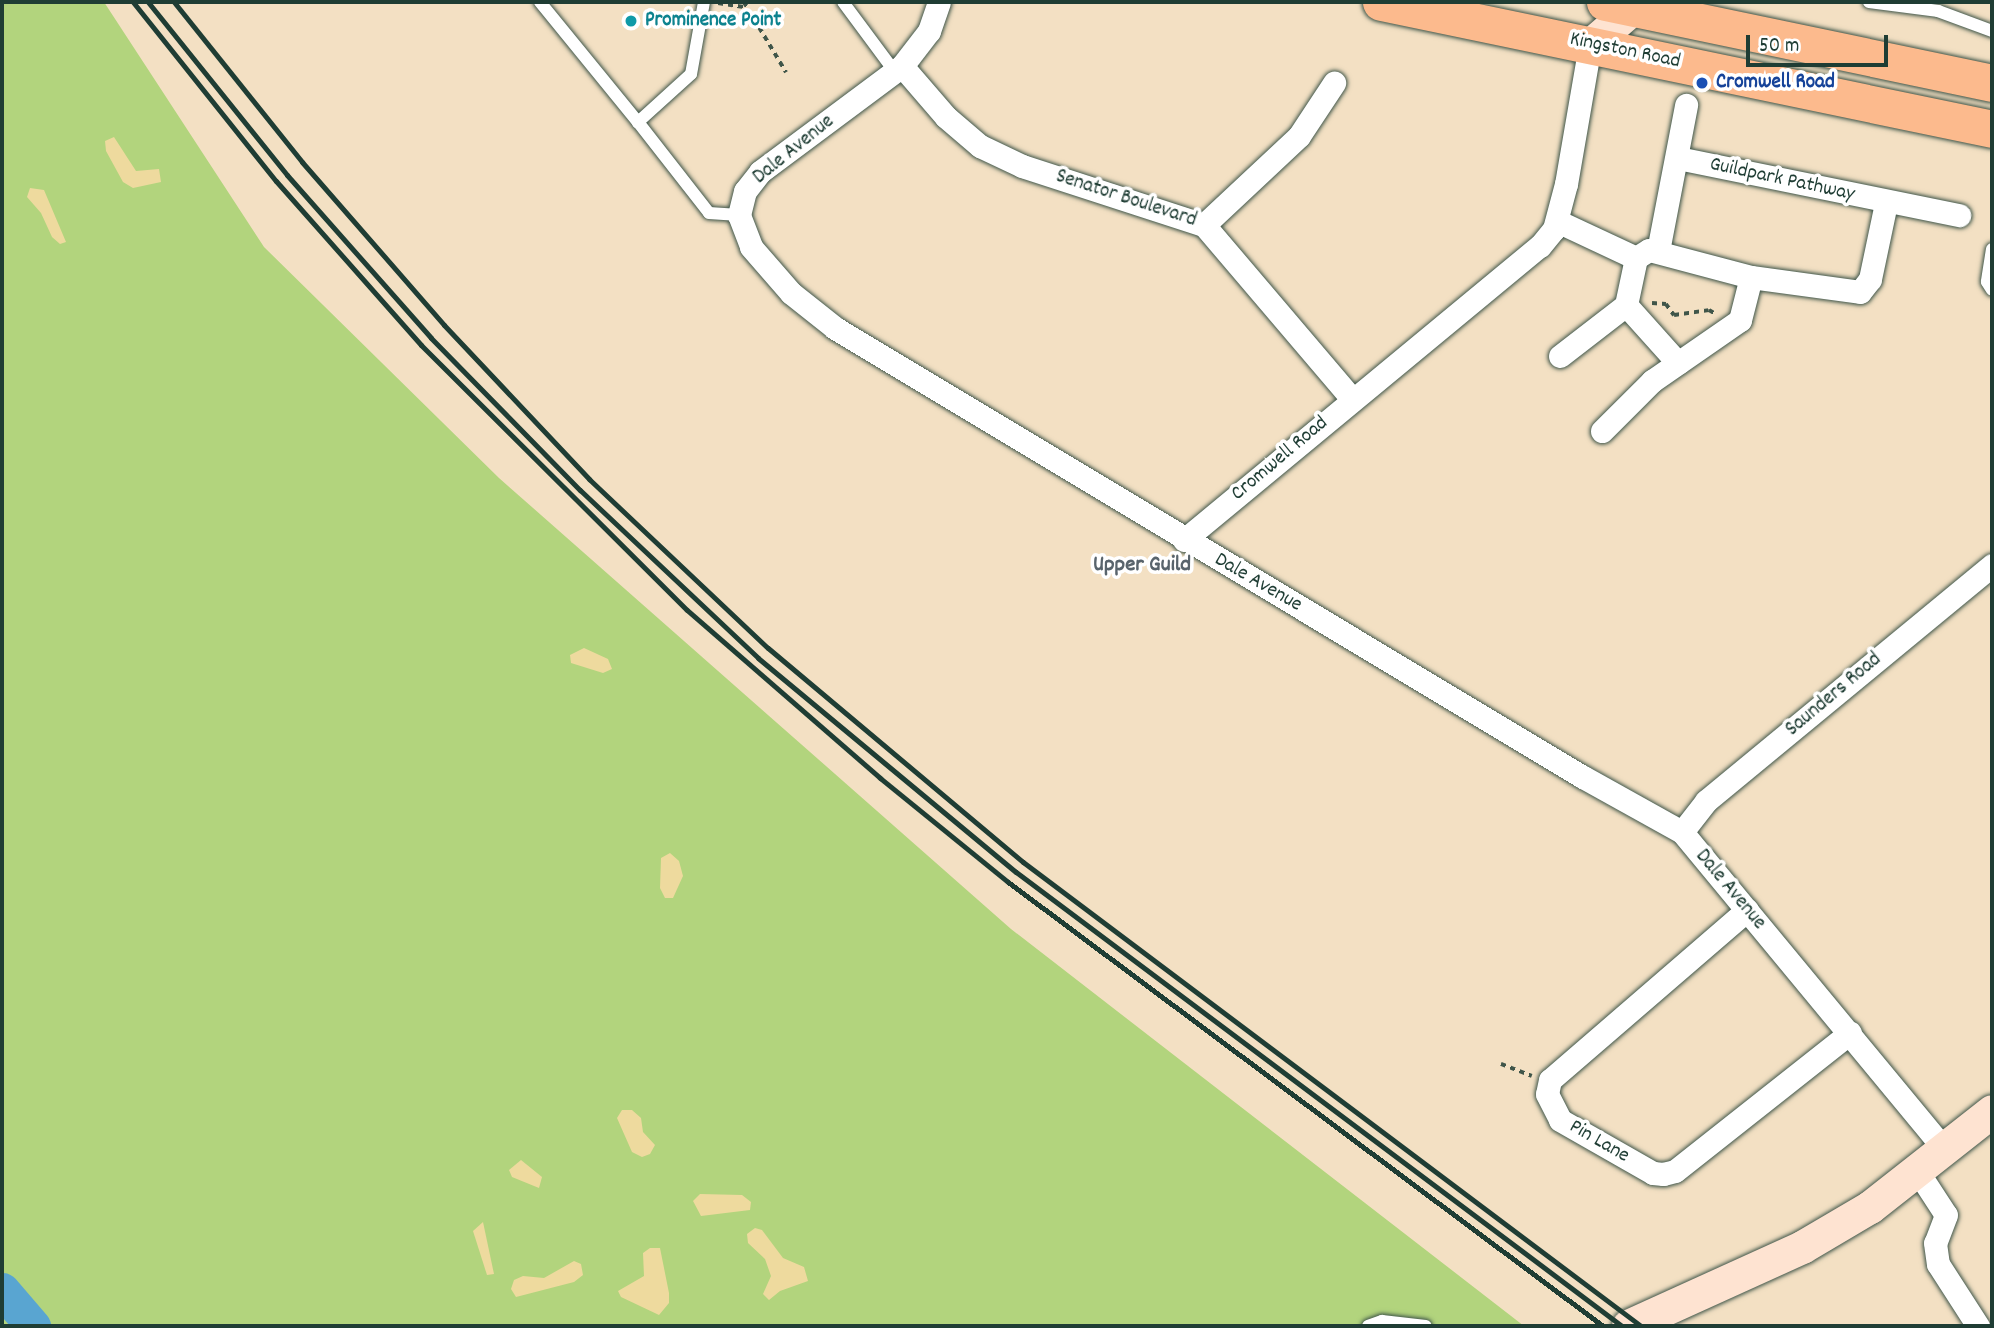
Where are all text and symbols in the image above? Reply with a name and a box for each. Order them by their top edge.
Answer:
place label: Prominence Point [645,8,781,34]
marker: Prominence Point [623,13,639,29]
scale bar [1749,21,1891,65]
street label: Kingston Road [1568,27,1682,75]
text: 50 m [1759,32,1799,62]
place label: Cromwell Road [1716,70,1835,96]
marker: Cromwell Road [1694,75,1710,91]
street label: Dale Avenue [748,110,840,190]
street label: Guildpark Pathway [1707,152,1857,208]
street label: Senator Boulevard [1052,164,1200,234]
street label: Cromwell Road [1226,411,1334,507]
street label: Dale Avenue [1210,548,1306,618]
district label: Upper Guild [1093,552,1191,580]
street label: Saunders Road [1781,648,1887,742]
street label: Dale Avenue [1689,845,1771,935]
street label: Pin Lane [1564,1115,1634,1169]

